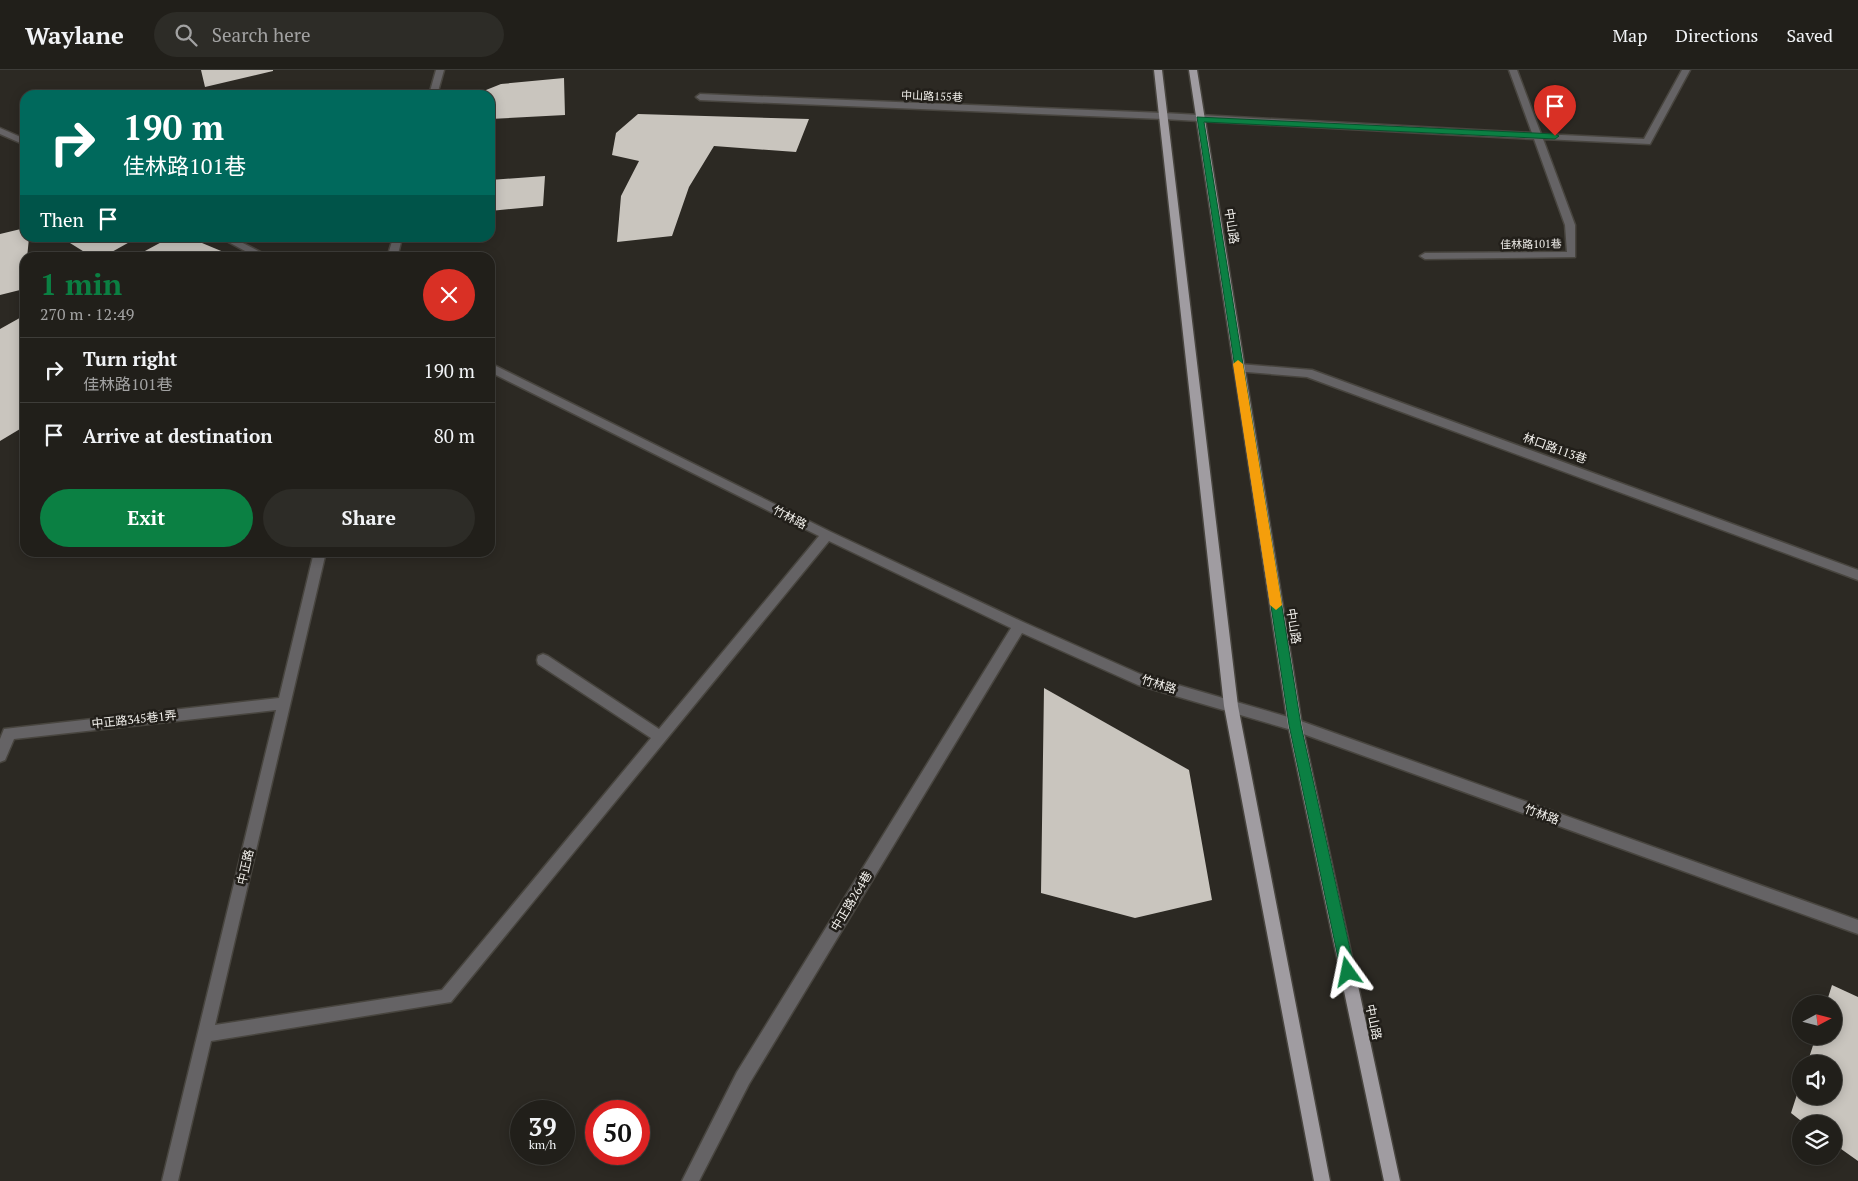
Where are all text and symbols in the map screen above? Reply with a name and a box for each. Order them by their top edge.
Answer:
search box [154,12,504,57]
text: Waylane [25,19,124,51]
icon: search [172,21,200,49]
text: Search here [212,22,311,47]
text: Map [1612,23,1647,47]
text: Directions [1675,23,1758,47]
text: Saved [1786,23,1833,47]
pin [1534,85,1576,136]
street label: 中山路155巷 [901,88,963,104]
icon: arrive [1541,92,1569,120]
text: 190 m [123,104,224,150]
icon: right [40,110,105,175]
text: 佳林路101巷 [123,151,246,180]
icon: arrive [94,205,122,233]
text: Then [40,207,84,232]
street label: 中山路 [1222,207,1242,245]
street label: 佳林路101巷 [1500,236,1562,252]
text: 1 min [40,264,122,304]
button: close [423,269,475,321]
text: 270 m · 12:49 [40,303,134,325]
text: Turn right [83,346,177,371]
icon: right [40,356,68,384]
text: 190 m [424,358,475,383]
text: 佳林路101巷 [83,373,173,395]
icon: arrive [40,421,68,449]
text: Arrive at destination [83,423,272,448]
text: 80 m [434,423,475,448]
street label: 林口路113巷 [1521,429,1589,467]
button: Exit [40,489,253,547]
button: Share [263,489,475,547]
street label: 竹林路 [771,502,809,532]
street label: 中山路 [1284,607,1304,645]
street label: 竹林路 [1140,672,1178,696]
street label: 中正路345巷1弄 [91,707,177,731]
street label: 竹林路 [1523,801,1561,827]
street label: 中正路 [234,848,256,886]
street label: 中正路264巷 [827,868,875,934]
position arrow [1321,945,1373,997]
north arrow [1792,995,1842,1045]
map controls [1792,995,1842,1165]
street label: 中山路 [1363,1003,1385,1041]
button: sound [1792,1055,1842,1105]
speed limit sign: 50 [585,1100,650,1165]
text: 39 [528,1110,557,1143]
button: layers [1792,1115,1842,1165]
text: km/h [529,1137,556,1152]

